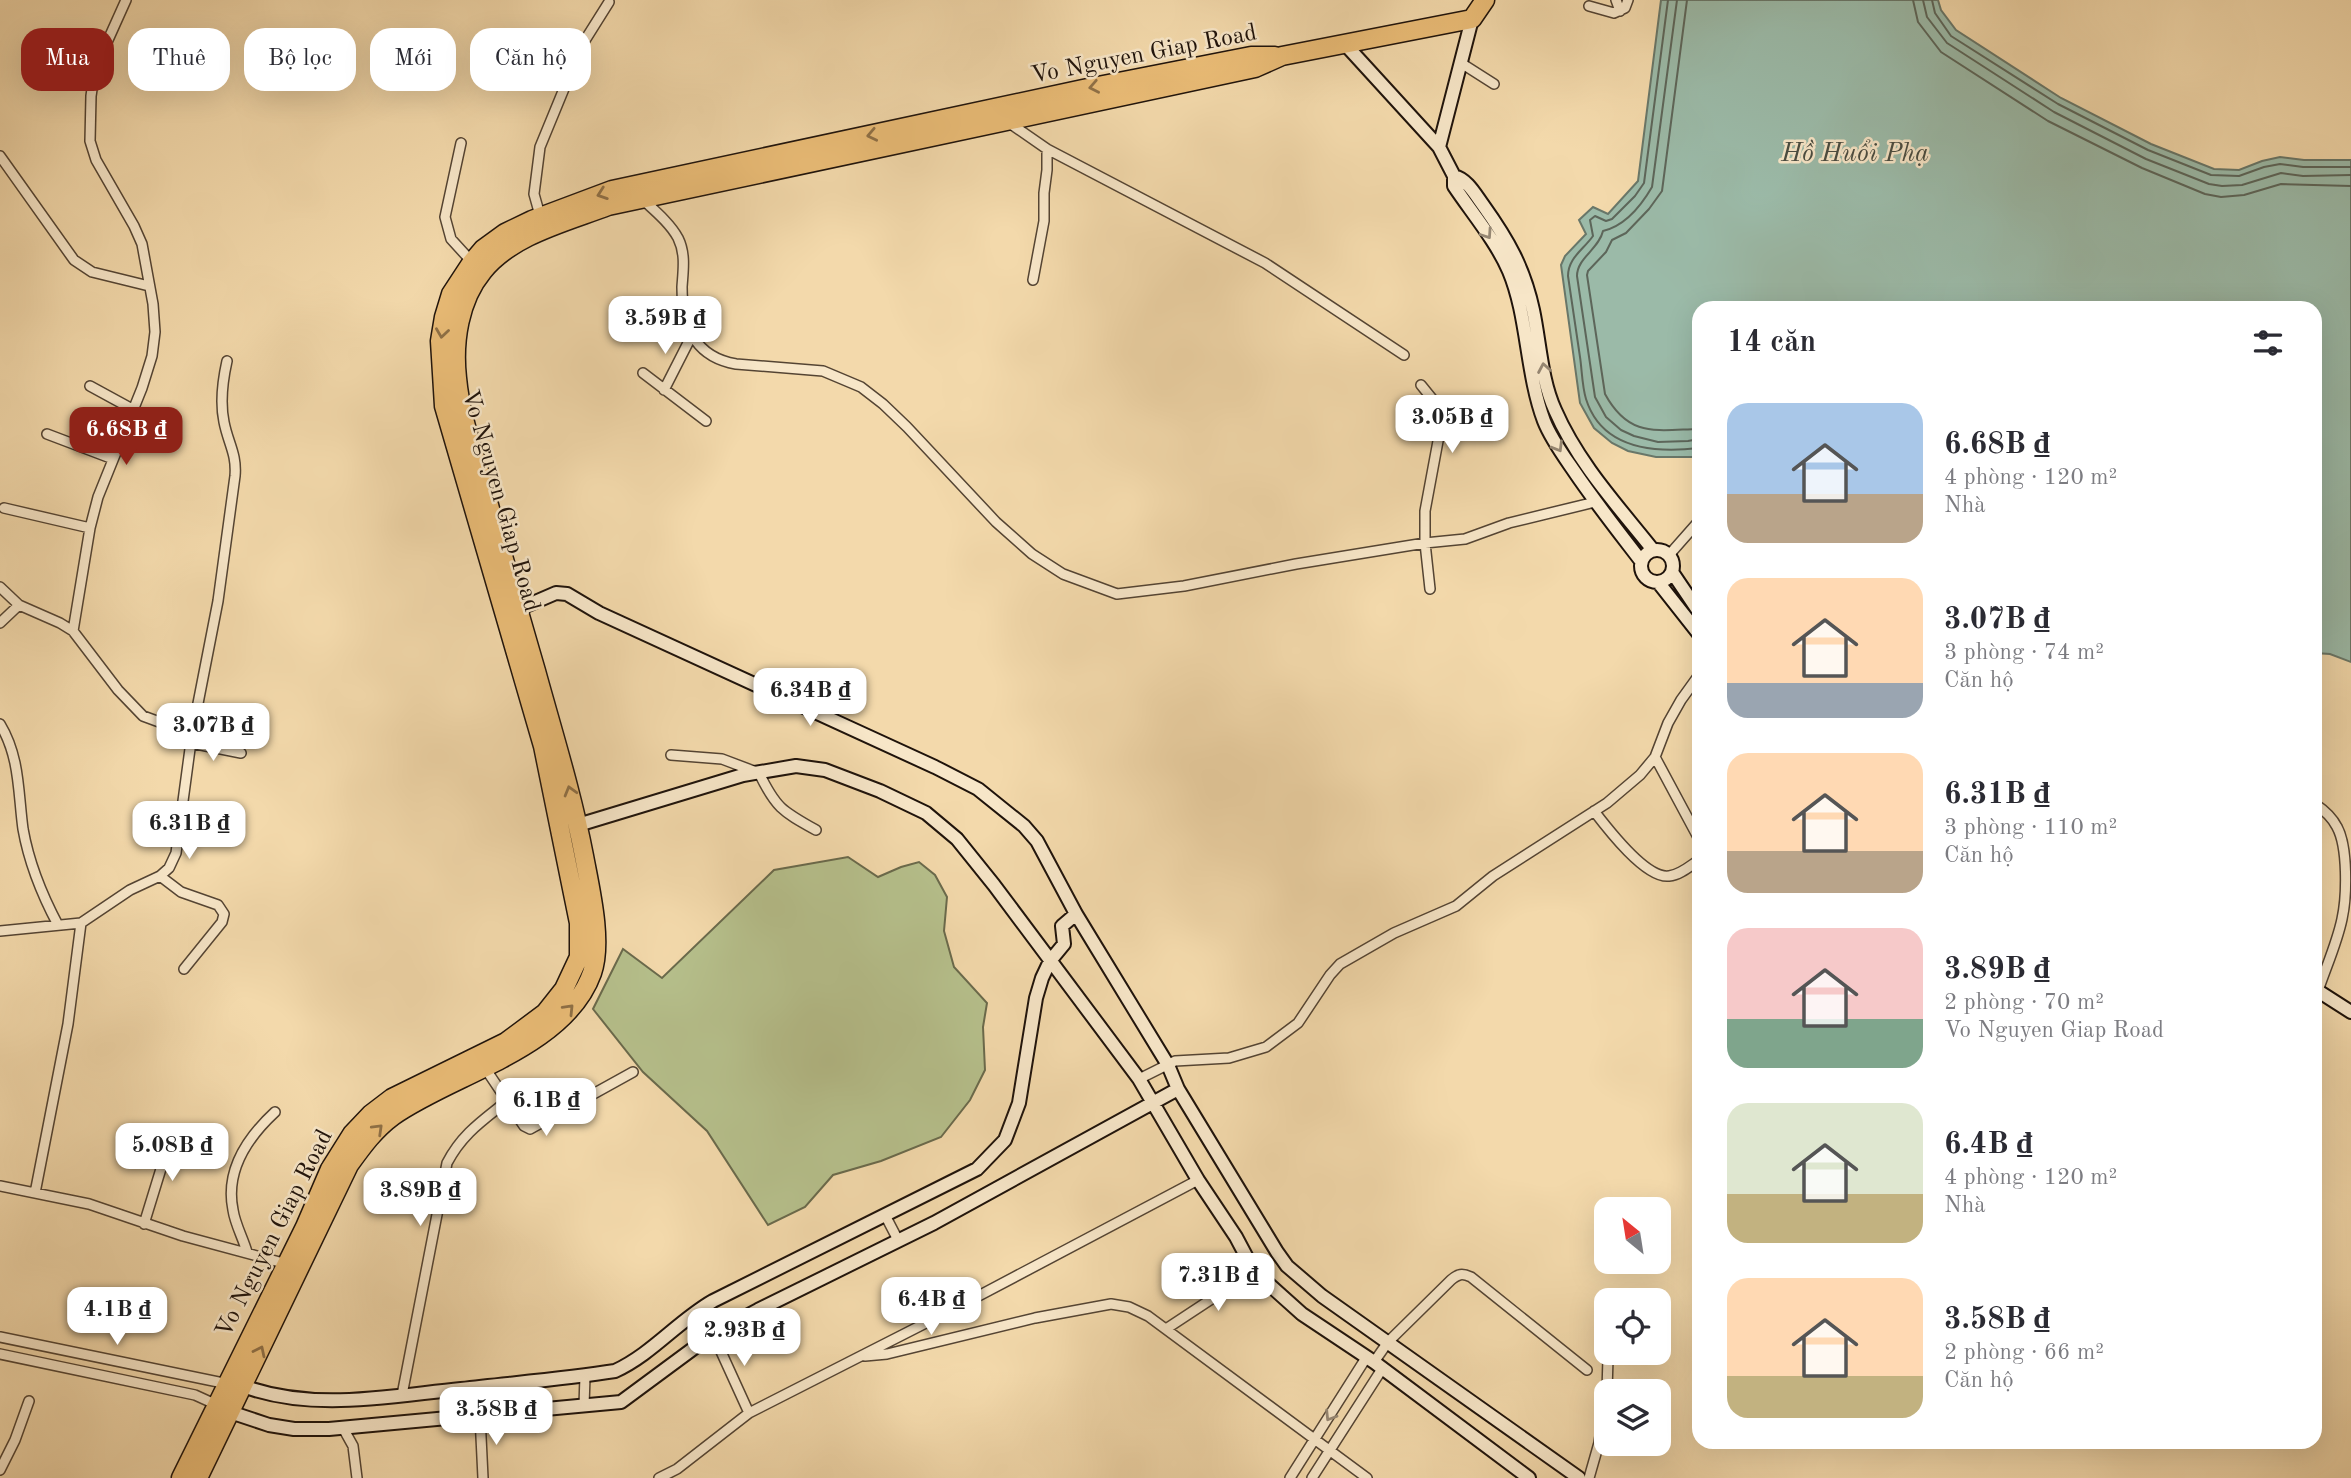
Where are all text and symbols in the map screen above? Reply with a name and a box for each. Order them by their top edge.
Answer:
street label: Vo Nguyen Giap Road [1029,21,1259,89]
chip: Mua [21,28,114,91]
chip: Thuê [128,28,230,91]
chip: Bộ lọc [244,28,356,91]
chip: Mới [370,28,456,91]
chip: Căn hộ [470,28,591,91]
one-way arrow [1088,78,1100,93]
one-way arrow [866,126,878,141]
water label: Hồ Huổi Phạ [1780,139,1929,167]
one-way arrow [596,186,609,200]
one-way arrow [1479,226,1491,239]
pin: 3.59B ₫ [600,296,730,356]
text: 3.59B ₫ [624,307,706,330]
icon: filters [2249,324,2287,362]
one-way arrow [434,327,449,339]
text: 14 căn [1727,328,1816,358]
one-way arrow [1537,362,1552,374]
street label: Vo Nguyen Giap Road [457,387,543,615]
pin: 3.05B ₫ [1387,396,1517,455]
text: 3.05B ₫ [1411,406,1493,429]
pin: 6.68B ₫ [61,407,191,467]
text: 6.68B ₫ [85,418,167,441]
text: 6.68B ₫ [1944,430,2050,460]
icon: home [1783,431,1867,515]
one-way arrow [1550,440,1563,453]
text: 4 phòng · 120 m² [1944,466,2117,489]
text: Nhà [1944,494,1986,517]
text: 3.07B ₫ [1944,605,2050,635]
icon: home [1783,606,1867,690]
text: 3 phòng · 74 m² [1944,641,2104,664]
pin: 6.34B ₫ [745,668,875,728]
text: Căn hộ [1944,669,2014,692]
text: 6.34B ₫ [769,679,851,702]
pin: 3.07B ₫ [148,704,278,763]
text: 3.07B ₫ [172,714,254,737]
text: 6.31B ₫ [1944,780,2050,810]
icon: home [1783,781,1867,865]
one-way arrow [564,785,579,797]
pin: 6.31B ₫ [124,802,254,861]
text: 6.31B ₫ [148,812,230,835]
text: 3 phòng · 110 m² [1944,816,2117,839]
text: Căn hộ [1944,844,2014,867]
text: 3.89B ₫ [1944,955,2050,985]
icon: home [1783,956,1867,1040]
text: 2 phòng · 70 m² [1944,991,2104,1014]
one-way arrow [560,1004,573,1017]
text: Vo Nguyen Giap Road [1944,1019,2164,1042]
pin: 6.1B ₫ [489,1078,603,1138]
text: 6.1B ₫ [512,1089,580,1112]
pin: 5.08B ₫ [107,1124,237,1183]
one-way arrow [370,1125,383,1138]
street label: Vo Nguyen Giap Road [212,1126,338,1342]
text: 6.4B ₫ [1944,1130,2032,1160]
icon: home [1783,1131,1867,1215]
text: 5.08B ₫ [131,1134,213,1157]
text: 4 phòng · 120 m² [1944,1166,2117,1189]
pin: 3.89B ₫ [355,1168,485,1228]
text: 3.89B ₫ [379,1179,461,1202]
text: Nhà [1944,1194,1986,1217]
north arrow [1594,1197,1671,1274]
map controls [1594,1197,1671,1456]
pin: 7.31B ₫ [1153,1254,1283,1313]
text: 7.31B ₫ [1177,1264,1259,1287]
pin: 6.4B ₫ [874,1278,988,1337]
pin: 4.1B ₫ [60,1288,174,1347]
text: 6.4B ₫ [897,1288,965,1311]
button: locate [1594,1288,1671,1365]
text: 4.1B ₫ [83,1298,151,1321]
text: 3.58B ₫ [1944,1305,2050,1335]
icon: home [1783,1306,1867,1390]
pin: 2.93B ₫ [679,1308,809,1368]
text: 2.93B ₫ [703,1319,785,1342]
text: 2 phòng · 66 m² [1944,1341,2104,1364]
one-way arrow [252,1346,266,1358]
text: Căn hộ [1944,1369,2014,1392]
button: layers [1594,1379,1671,1456]
pin: 3.58B ₫ [431,1388,561,1447]
text: 3.58B ₫ [455,1398,537,1421]
one-way arrow [1326,1408,1339,1421]

